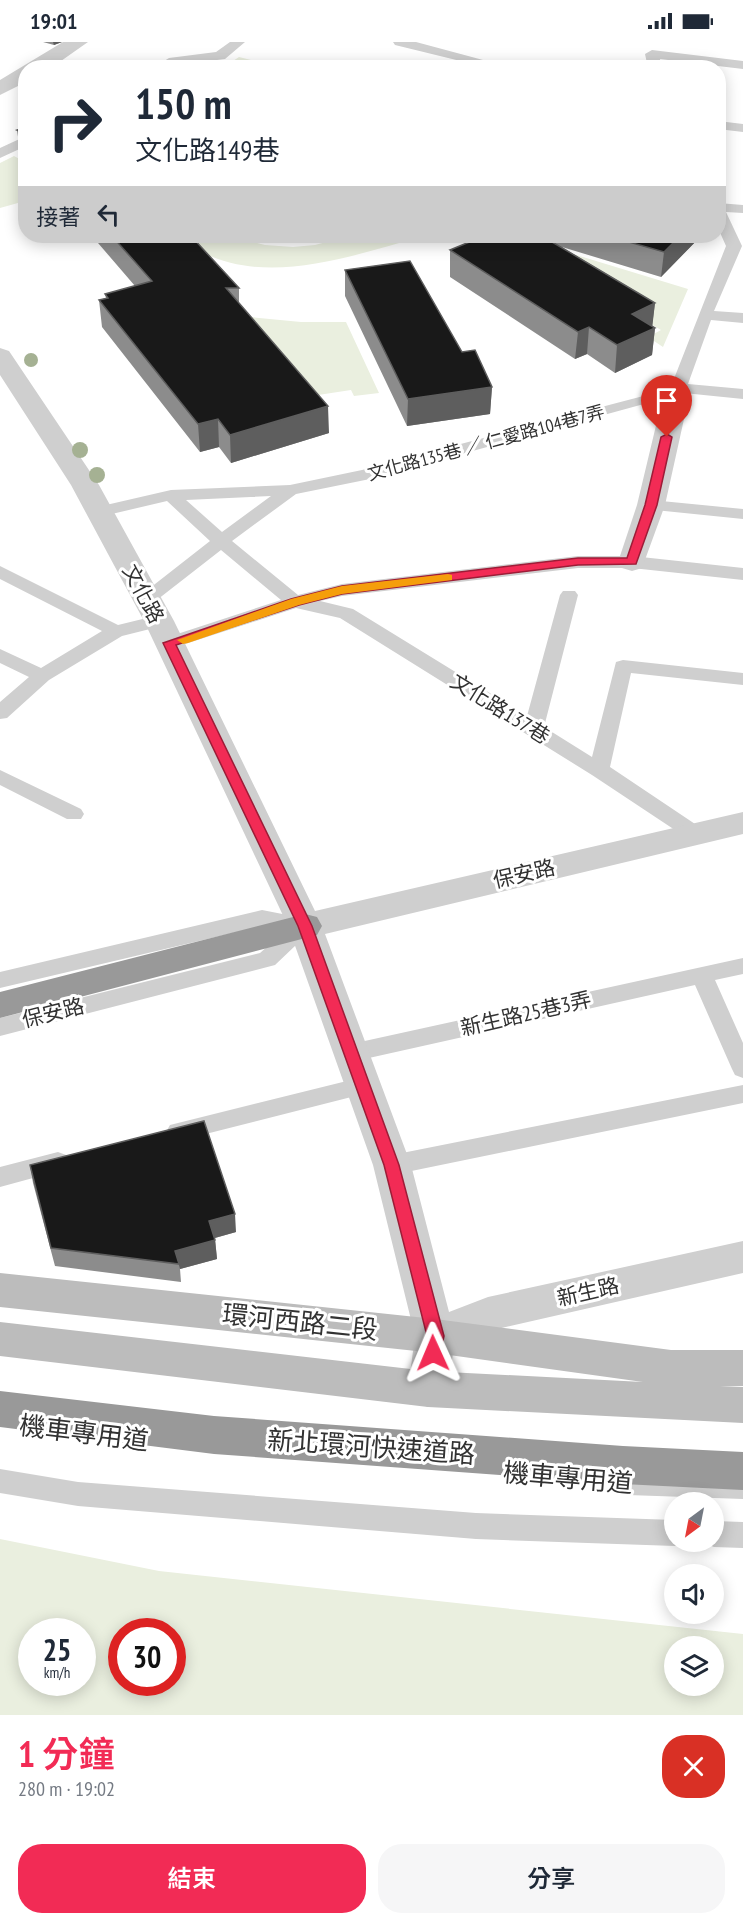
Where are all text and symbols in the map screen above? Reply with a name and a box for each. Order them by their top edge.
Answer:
text: 19:01 [30,7,78,35]
text: 150 m [135,76,232,131]
icon: right [36,84,114,162]
text: 文化路149巷 [135,133,279,167]
icon: left [92,198,125,231]
text: 接著 [36,203,80,231]
pin [641,375,692,437]
icon: arrive [650,384,683,417]
street label: 文化路135巷 ／ 仁愛路104巷7弄 [365,400,607,485]
street label: 文化路 [117,560,170,628]
street label: 文化路137巷 [445,667,555,750]
street label: 保安路 [490,853,558,894]
street label: 新生路25巷3弄 [458,985,594,1042]
street label: 保安路 [19,992,87,1033]
street label: 新生路 [554,1271,622,1312]
street label: 環河西路二段 [221,1297,379,1346]
position arrow [401,1321,465,1385]
street label: 機車專用道 [18,1408,151,1457]
street label: 新北環河快速道路 [266,1423,476,1470]
street label: 機車專用道 [502,1455,634,1500]
north arrow [664,1492,724,1552]
map controls [664,1492,724,1696]
button: sound [664,1564,724,1624]
speed limit sign: 30 [108,1618,186,1696]
text: 25 [43,1630,71,1669]
button: layers [664,1636,724,1696]
text: km/h [44,1663,70,1682]
text: 1 分鐘 [18,1730,115,1777]
button: close [662,1735,725,1798]
text: 280 m · 19:02 [18,1776,115,1802]
button: 結束 [18,1844,366,1913]
button: 分享 [378,1844,725,1913]

